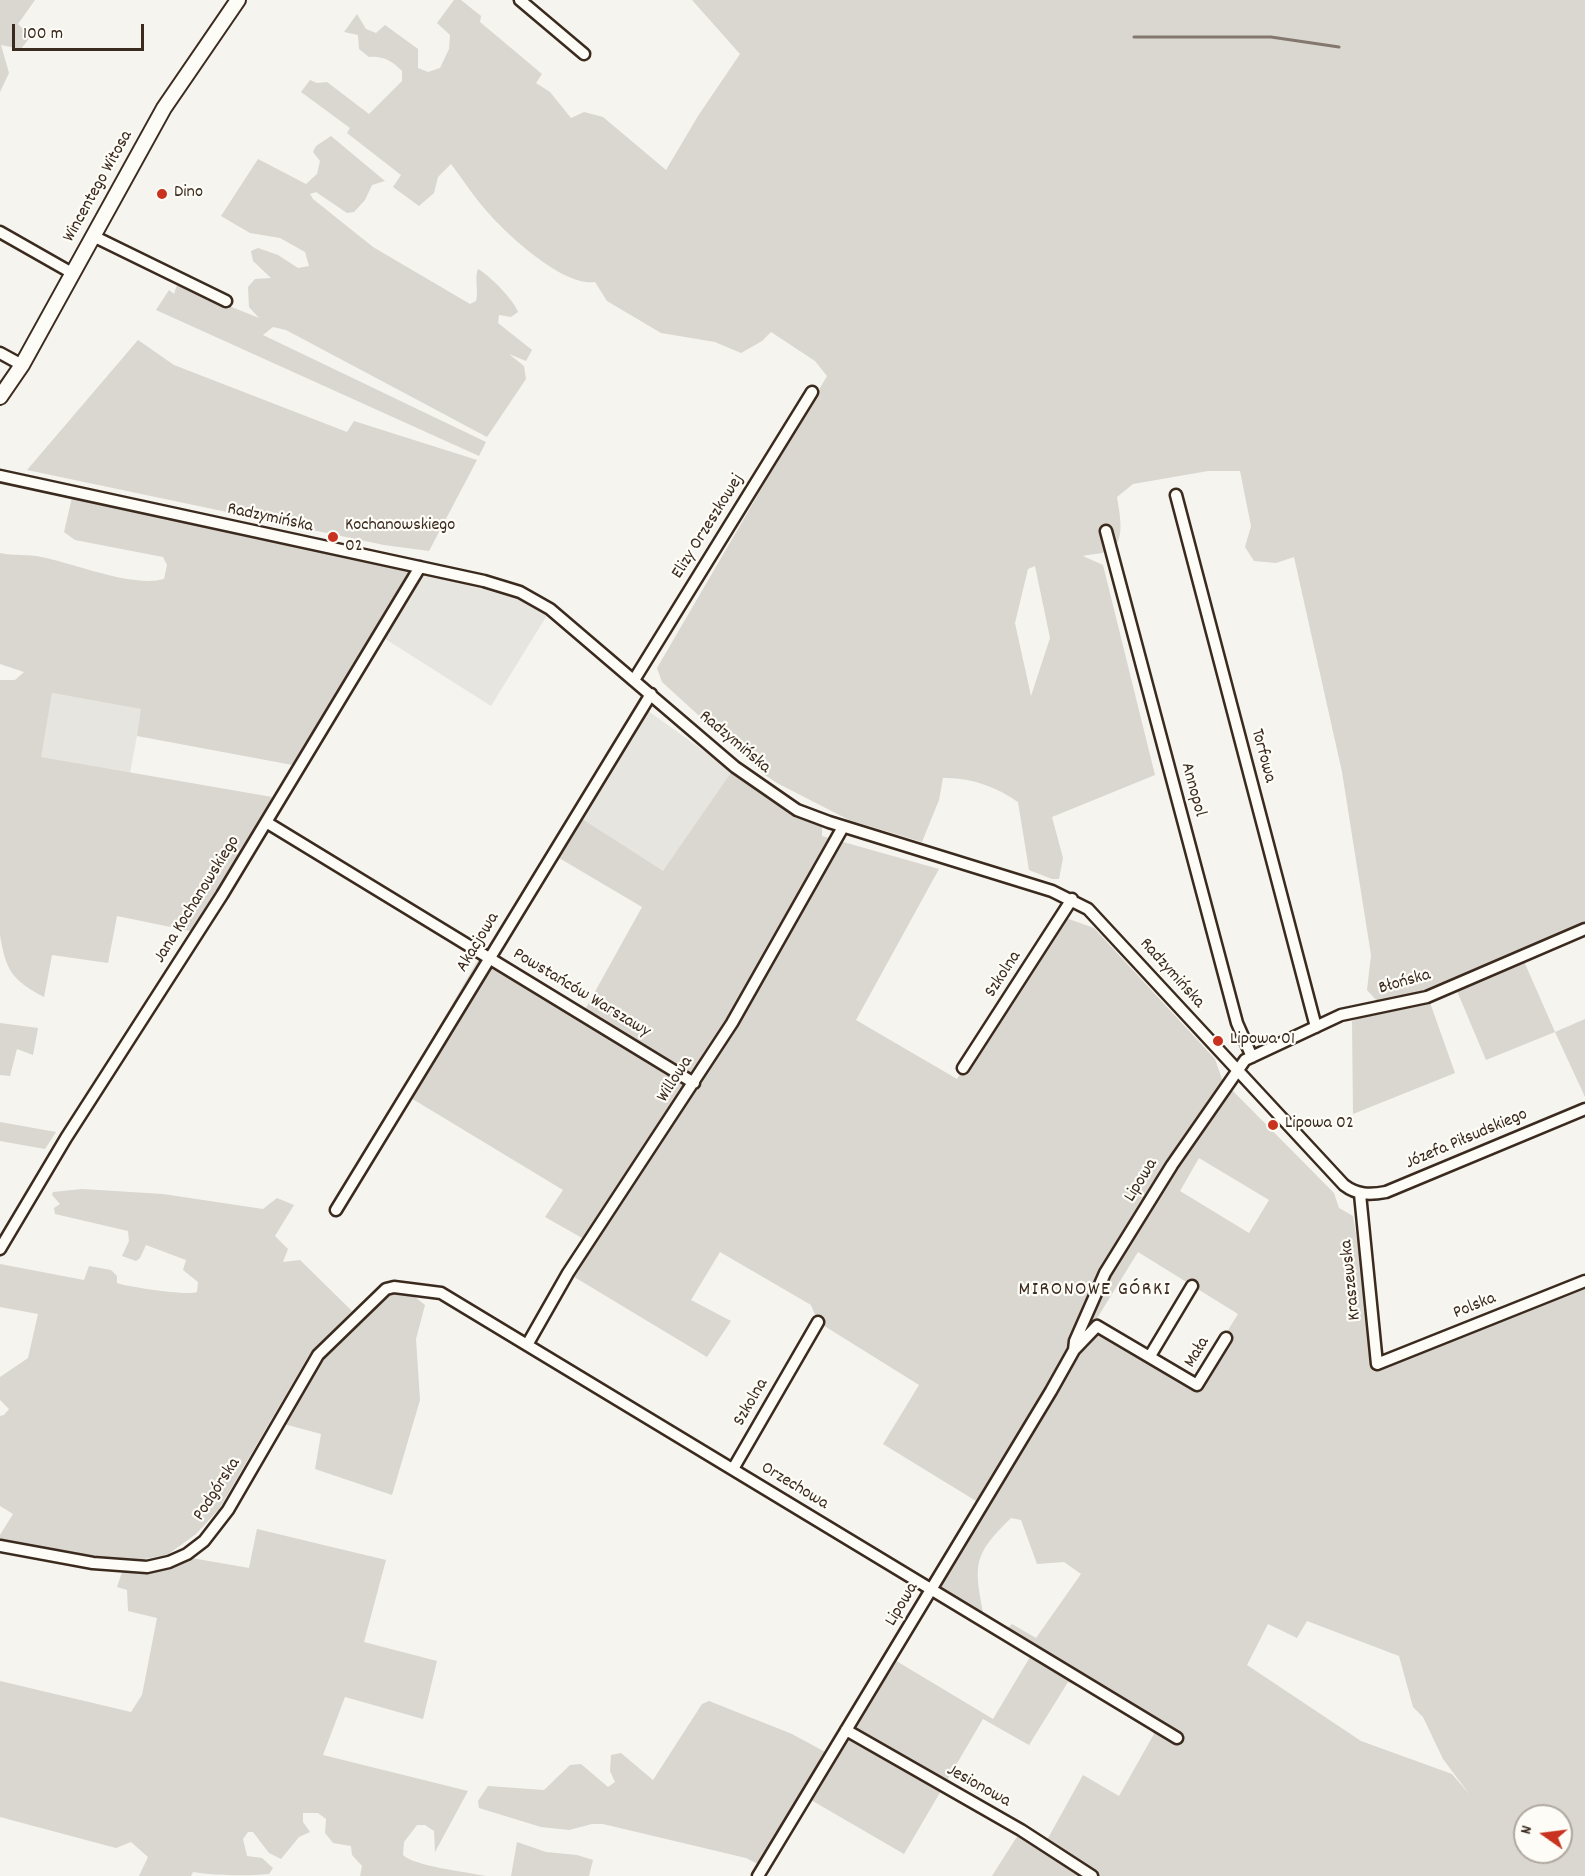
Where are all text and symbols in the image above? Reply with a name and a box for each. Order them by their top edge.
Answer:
scale bar [15,12,147,50]
text: 100 m [23,22,63,47]
street label: Wincentego Witosa [59,127,139,247]
place label: Dino [174,183,203,205]
marker: Dino [155,187,169,201]
street label: Elizy Orzeszkowej [668,470,750,584]
street label: Radzymińska [225,499,315,539]
place label: Kochanowskiego 02 [345,516,455,558]
marker: Kochanowskiego 02 [326,530,340,544]
street label: Radzymińska [694,707,774,779]
street label: Torfowa [1244,727,1280,785]
street label: Annopol [1174,761,1210,819]
street label: Jana Kochanowskiego [150,832,246,968]
street label: Akacjowa [453,909,505,977]
street label: Radzymińska [1134,934,1208,1014]
street label: Powstańców Warszawy [508,944,654,1044]
street label: Szkolna [981,948,1027,1002]
street label: Błońska [1377,965,1433,1001]
place label: Lipowa 01 [1230,1030,1295,1052]
marker: Lipowa 01 [1211,1034,1225,1048]
street label: Willowa [653,1053,699,1107]
street label: Józefa Piłsudskiego [1403,1105,1531,1175]
place label: Lipowa 02 [1285,1114,1354,1136]
marker: Lipowa 02 [1266,1118,1280,1132]
street label: Lipowa [1120,1155,1164,1207]
street label: Kraszewska [1337,1239,1367,1321]
district label: MIRONOWE GÓRKI [1019,1279,1171,1303]
street label: Polska [1451,1289,1499,1325]
street label: Mała [1181,1334,1215,1372]
street label: Szkolna [730,1375,774,1431]
street label: Podgórska [190,1455,246,1525]
street label: Orzechowa [756,1458,832,1516]
street label: Lipowa [882,1579,924,1631]
street label: Jesionowa [942,1761,1014,1813]
north arrow [1513,1804,1573,1864]
text: N [1515,1823,1539,1837]

